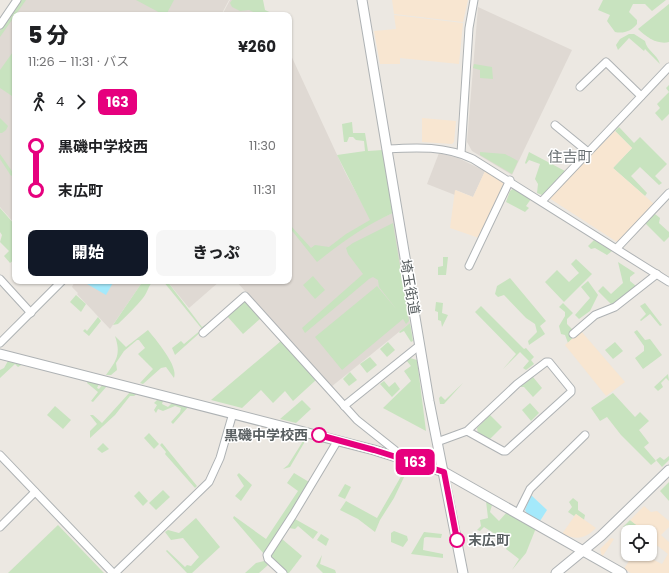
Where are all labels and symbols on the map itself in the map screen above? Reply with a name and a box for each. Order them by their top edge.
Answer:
district label: 住吉町 [547,146,593,167]
street label: 埼玉街道 [395,258,425,316]
place label: 黒磯中学校西 [224,425,308,445]
marker: 黒磯中学校西 [311,427,327,443]
line badge: 163 [392,449,438,475]
place label: 末広町 [468,530,510,550]
marker: 末広町 [449,532,465,548]

